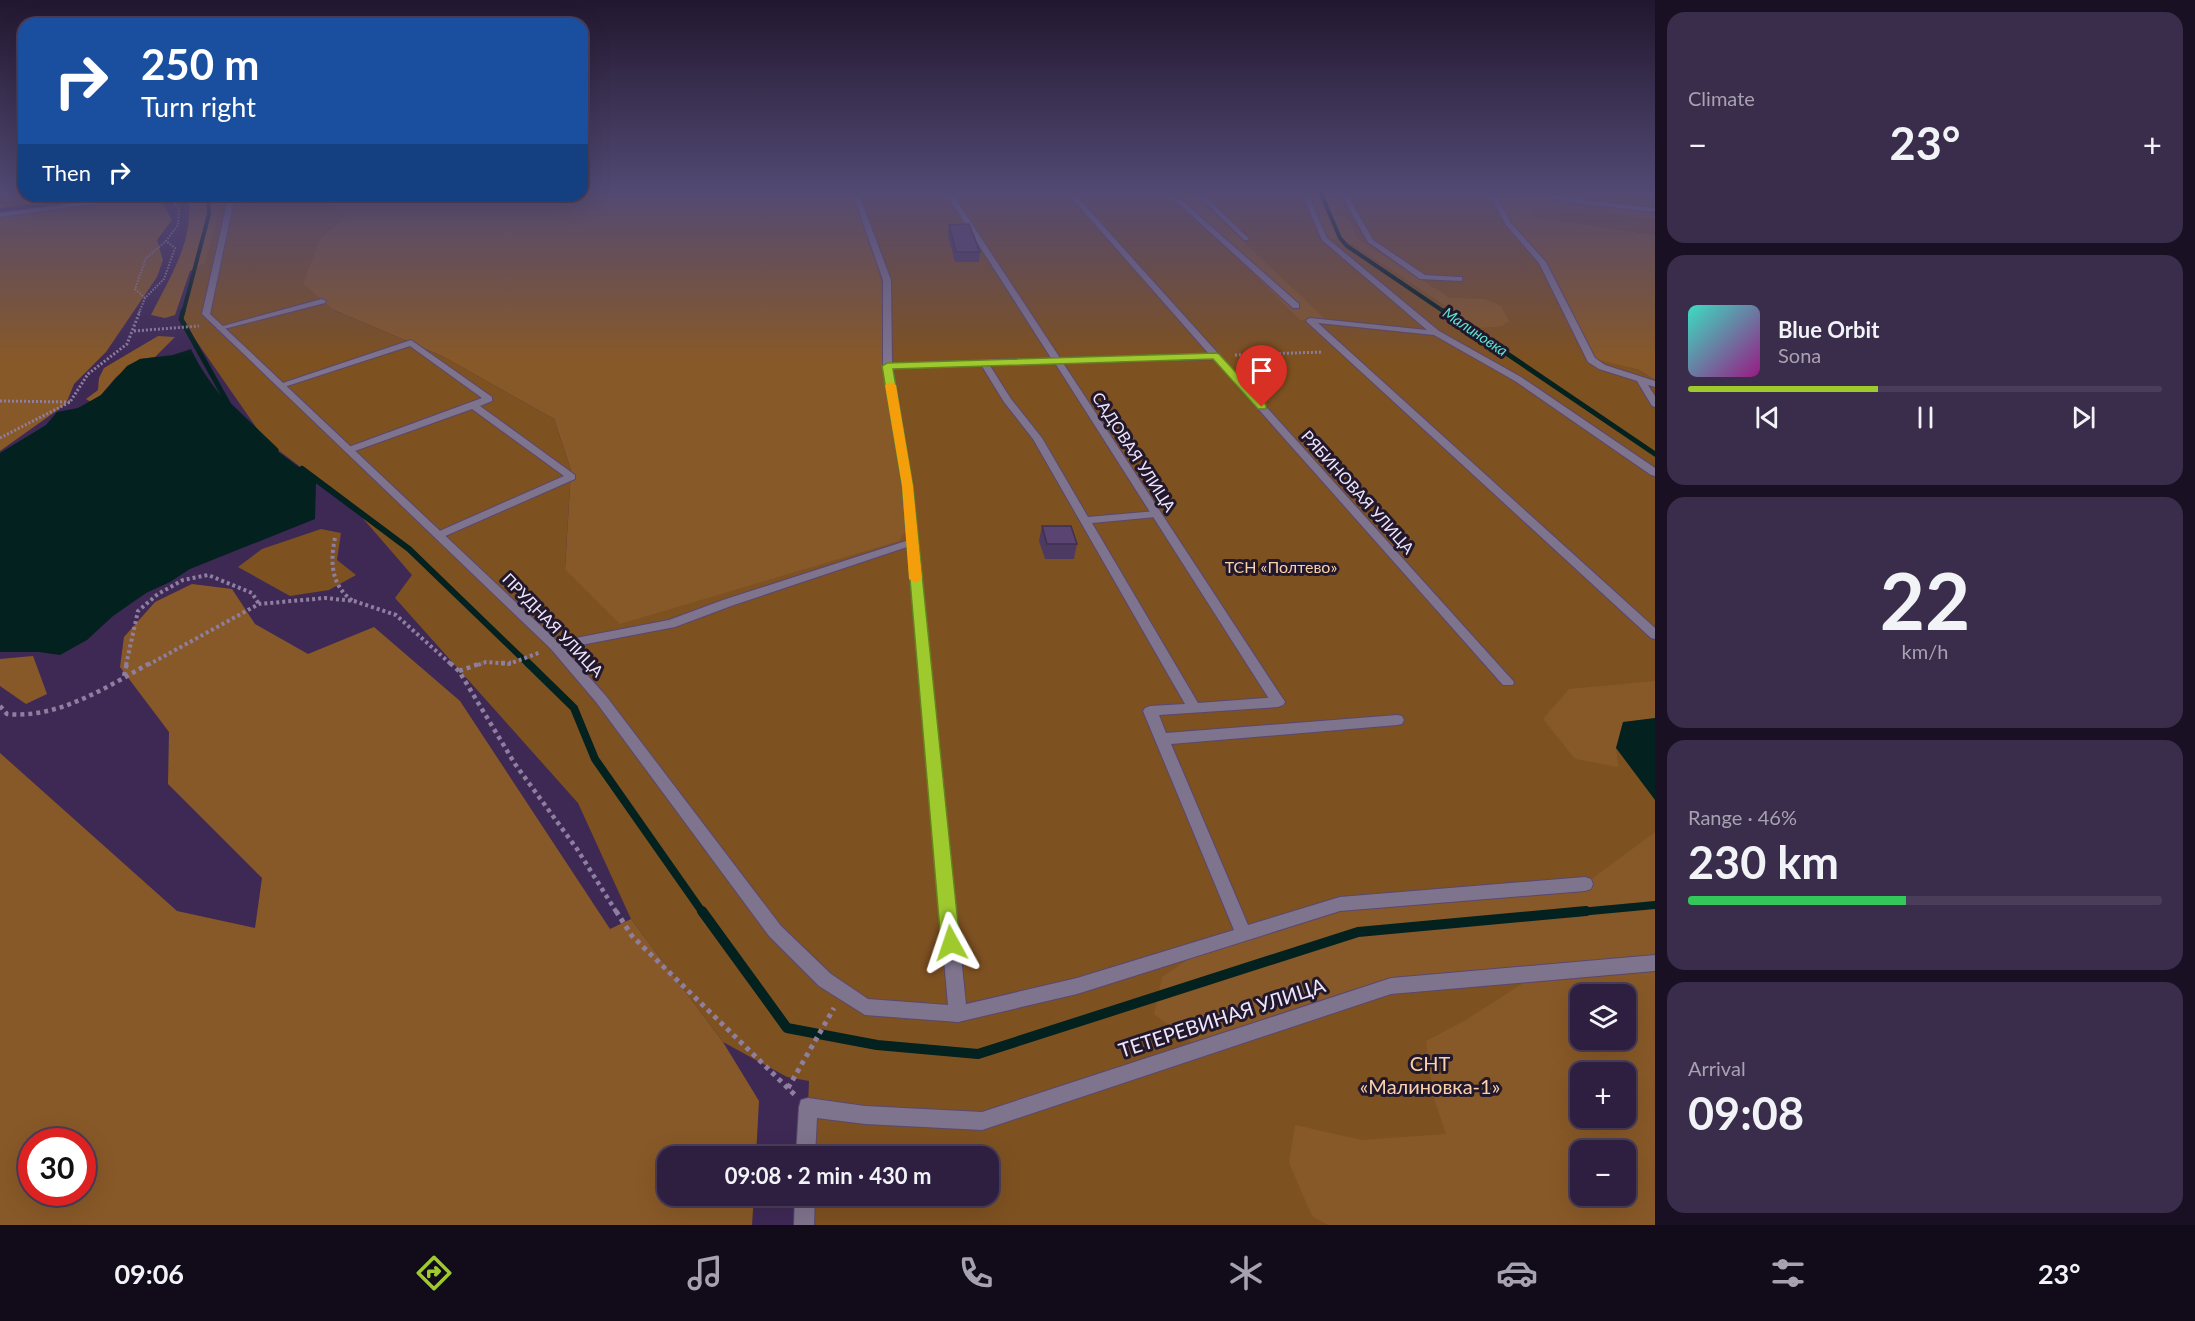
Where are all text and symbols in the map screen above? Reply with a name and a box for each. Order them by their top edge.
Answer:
text: 250 m [141,39,259,89]
icon: right [42,42,120,120]
text: Climate [1688,86,1755,110]
text: Turn right [141,90,256,123]
text: 23° [1890,116,1960,170]
text: − [1688,124,1707,164]
text: + [2143,124,2162,164]
icon: right [103,156,136,189]
text: Then [42,159,91,186]
water label: Малиновка [1440,303,1511,359]
text: Blue Orbit [1778,316,1879,343]
text: Sona [1778,343,1821,367]
pin [1236,345,1287,407]
icon: arrive [1245,354,1278,387]
street label: САДОВАЯ УЛИЦА [1089,388,1180,515]
icon: previous [1751,401,1784,434]
icon: pause [1909,401,1942,434]
icon: next [2067,401,2100,434]
street label: РЯБИНОВАЯ УЛИЦА [1298,426,1419,557]
text: 22 [1880,553,1970,647]
park label: ТСН «Полтево» [1225,557,1337,576]
street label: ПРУДНАЯ УЛИЦА [499,569,608,681]
text: km/h [1902,639,1948,663]
text: Range · 46% [1688,805,1797,829]
text: 230 km [1688,835,1839,889]
position arrow [919,911,983,975]
street label: ТЕТЕРЕВИНАЯ УЛИЦА [1115,972,1329,1062]
map controls [1570,984,1636,1206]
button: layers [1570,984,1636,1050]
park label: СНТ «Малиновка-1» [1360,1051,1500,1098]
text: Arrival [1688,1056,1746,1080]
button: + [1570,1062,1636,1128]
text: 09:08 [1688,1086,1804,1140]
speed limit sign: 30 [18,1128,96,1206]
button: − [1570,1140,1636,1206]
text: 09:08 · 2 min · 430 m [725,1162,931,1189]
icon: directions [413,1252,455,1294]
icon: music [684,1252,726,1294]
icon: phone [955,1252,997,1294]
icon: climate [1225,1252,1267,1294]
icon: car [1496,1252,1538,1294]
icon: filters [1767,1252,1809,1294]
text: 09:06 [114,1257,184,1290]
text: 23° [2038,1257,2080,1290]

